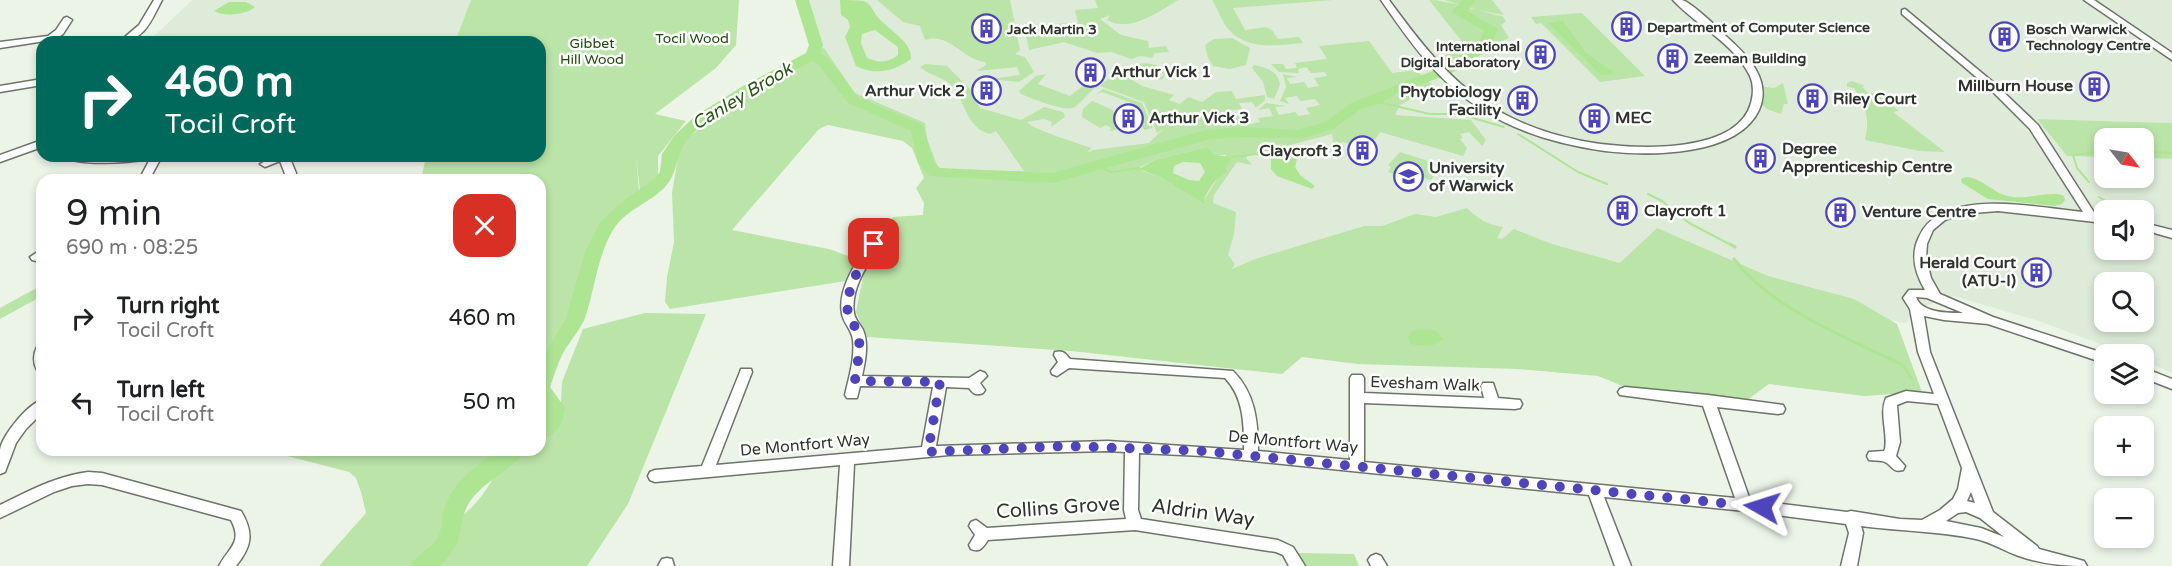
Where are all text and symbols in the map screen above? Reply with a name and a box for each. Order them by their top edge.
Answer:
building icon: Department of Computer Science [1610,11,1642,43]
building icon: Jack Martin 3 [970,13,1002,45]
place label: Department of Computer Science [1647,19,1870,36]
place label: Jack Martin 3 [1006,21,1097,38]
building icon: Bosch Warwick Technology Centre [1989,21,2021,53]
place label: Bosch Warwick Technology Centre [2025,21,2151,54]
park label: Tocil Wood [655,30,729,47]
park label: Gibbet Hill Wood [560,35,624,68]
place label: International Digital Laboratory [1400,38,1520,71]
building icon: International Digital Laboratory [1525,38,1557,70]
building icon: Zeeman Building [1657,42,1689,74]
place label: Zeeman Building [1694,50,1807,67]
building icon: Arthur Vick 1 [1074,56,1106,88]
text: 460 m [165,57,294,108]
water label: Canley Brook [688,57,797,135]
icon: right [66,60,144,138]
place label: Arthur Vick 1 [1111,62,1211,82]
building icon: Millburn House [2078,70,2110,102]
building icon: Arthur Vick 2 [970,75,1002,107]
place label: Millburn House [1958,76,2073,96]
place label: Arthur Vick 2 [865,81,965,101]
place label: Phytobiology Facility [1400,82,1501,120]
building icon: Riley Court [1796,83,1828,115]
building icon: Phytobiology Facility [1506,85,1538,117]
place label: Riley Court [1833,89,1918,109]
building icon: Arthur Vick 3 [1112,102,1144,134]
building icon: MEC [1578,102,1610,134]
text: Tocil Croft [165,108,296,141]
place label: Arthur Vick 3 [1149,108,1249,128]
place label: MEC [1615,108,1652,128]
north arrow [2094,128,2154,188]
map controls [2094,128,2154,548]
building icon: Claycroft 3 [1347,135,1379,167]
place label: Degree Apprenticeship Centre [1782,139,1952,177]
place label: Claycroft 3 [1259,141,1342,161]
building icon: Degree Apprenticeship Centre [1745,142,1777,174]
place label: University of Warwick [1429,158,1514,196]
school or university icon: University of Warwick [1392,161,1424,193]
text: 9 min [66,192,162,235]
button: close [453,194,516,257]
building icon: Claycroft 1 [1607,195,1639,227]
building icon: Venture Centre [1825,196,1857,228]
button: sound [2094,200,2154,260]
place label: Claycroft 1 [1644,201,1727,221]
place label: Venture Centre [1862,202,1976,222]
pin [848,218,899,269]
icon: arrive [857,227,890,260]
text: 690 m · 08:25 [66,236,198,260]
place label: Herald Court (ATU-I) [1919,253,2017,291]
building icon: Herald Court (ATU-I) [2021,256,2053,288]
button: search [2094,272,2154,332]
text: Turn right [117,293,219,319]
icon: right [66,302,99,335]
text: 460 m [449,305,516,331]
text: Tocil Croft [117,319,214,343]
button: layers [2094,344,2154,404]
street label: Evesham Walk [1370,372,1481,396]
text: Turn left [117,377,205,403]
icon: left [66,386,99,419]
text: 50 m [462,389,516,415]
text: Tocil Croft [117,403,214,427]
button: + [2094,416,2154,476]
street label: De Montfort Way [1227,426,1359,458]
street label: De Montfort Way [739,429,871,461]
position arrow [1730,475,1794,539]
button: − [2094,488,2154,548]
street label: Collins Grove [995,492,1121,524]
street label: Aldrin Way [1150,494,1256,532]

